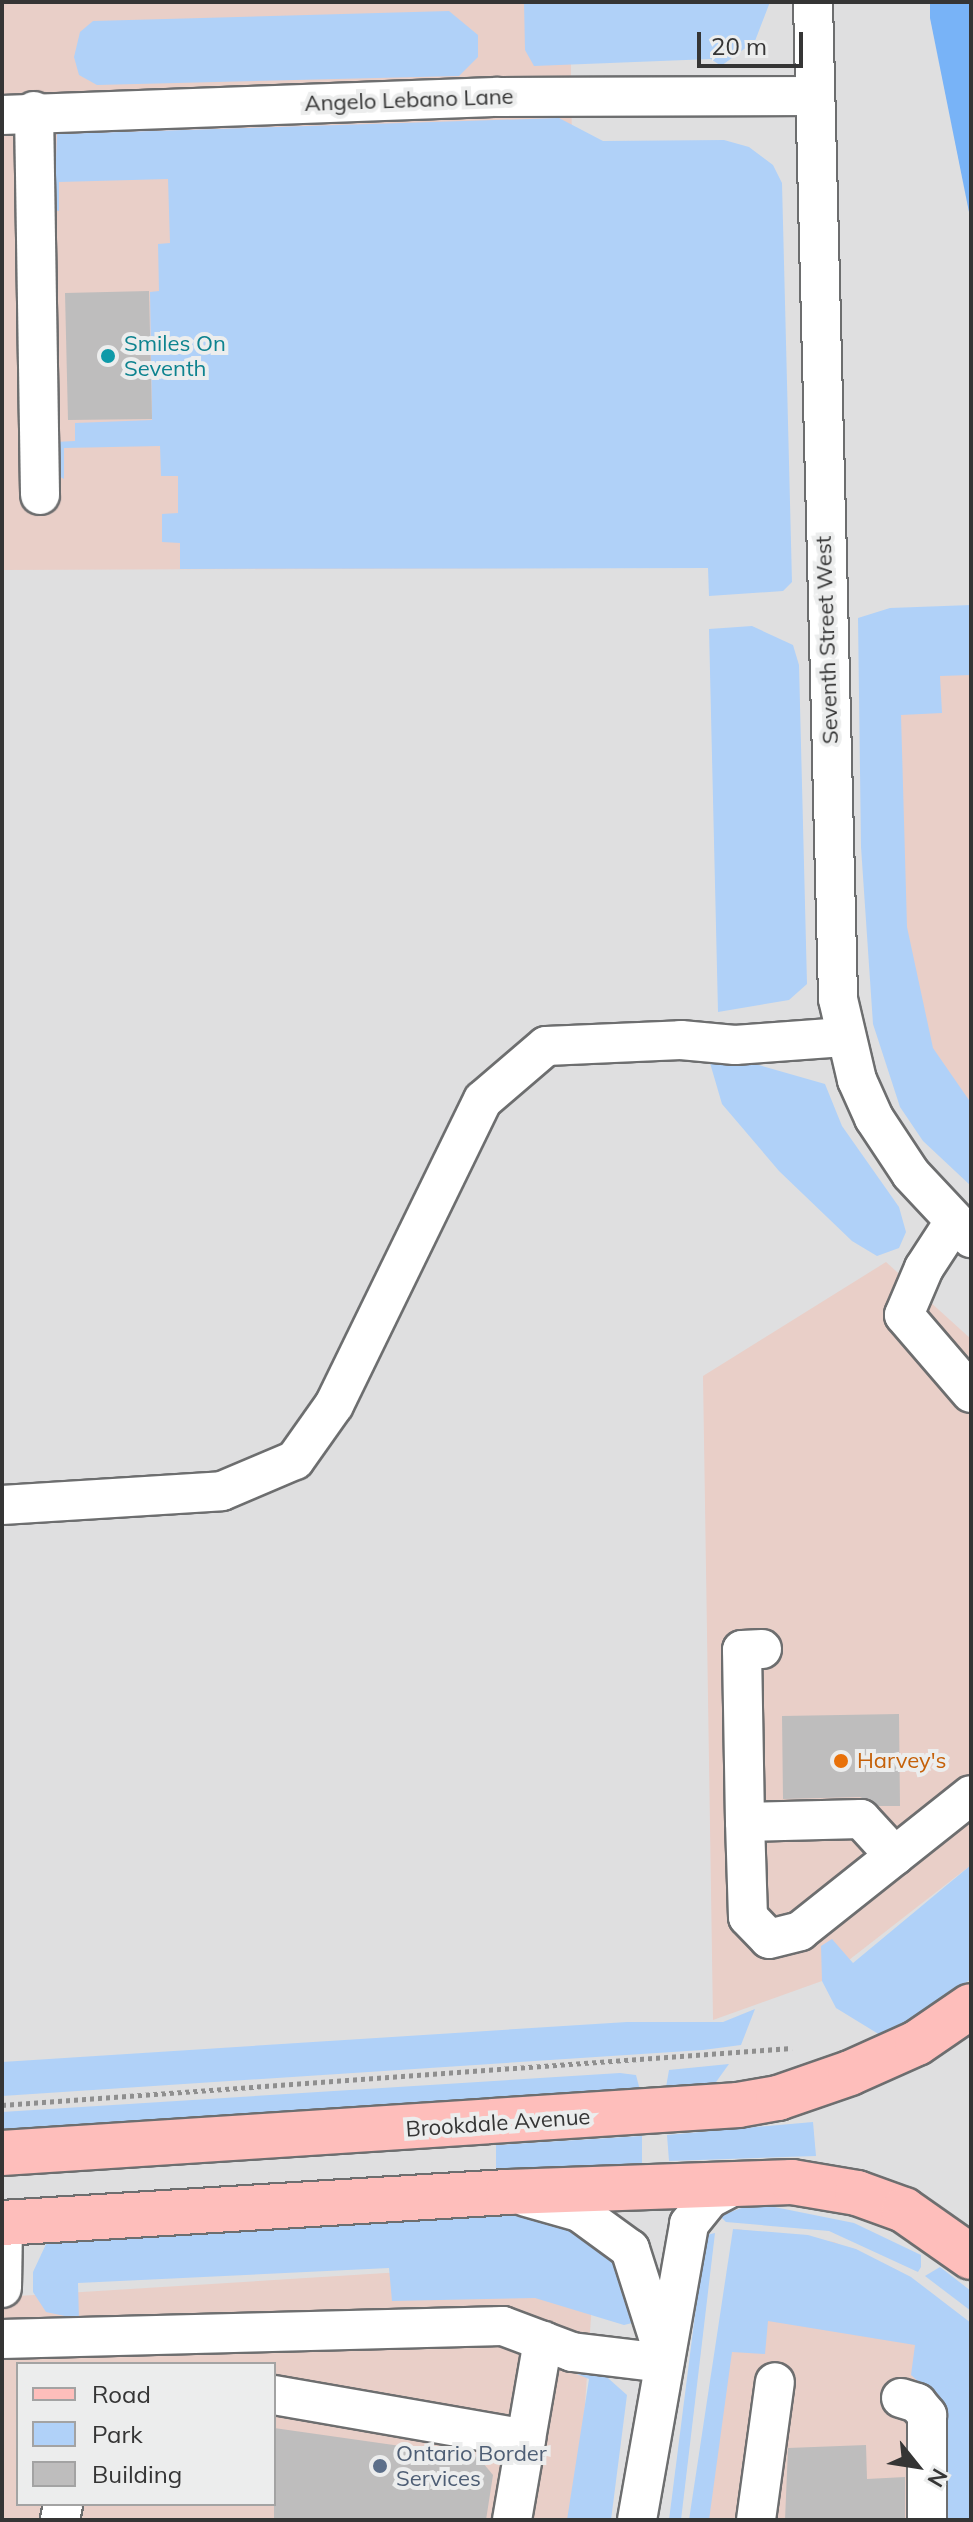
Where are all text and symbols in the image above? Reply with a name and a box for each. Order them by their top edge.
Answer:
scale bar [701,16,807,66]
text: 20 m [711,31,767,61]
street label: Angelo Lebano Lane [304,83,514,117]
place label: Smiles On Seventh [124,330,226,382]
marker: Smiles On Seventh [99,347,117,365]
street label: Seventh Street West [810,535,844,745]
place label: Harvey's [857,1748,947,1774]
marker: Harvey's [832,1752,850,1770]
street label: Brookdale Avenue [405,2103,591,2143]
legend [16,2362,276,2506]
text: Road [92,2379,151,2409]
text: Park [92,2419,143,2449]
north arrow [877,2426,957,2506]
place label: Ontario Border Services [396,2440,547,2492]
marker: Ontario Border Services [371,2457,389,2475]
text: Building [92,2459,182,2489]
text: N [922,2464,954,2492]

